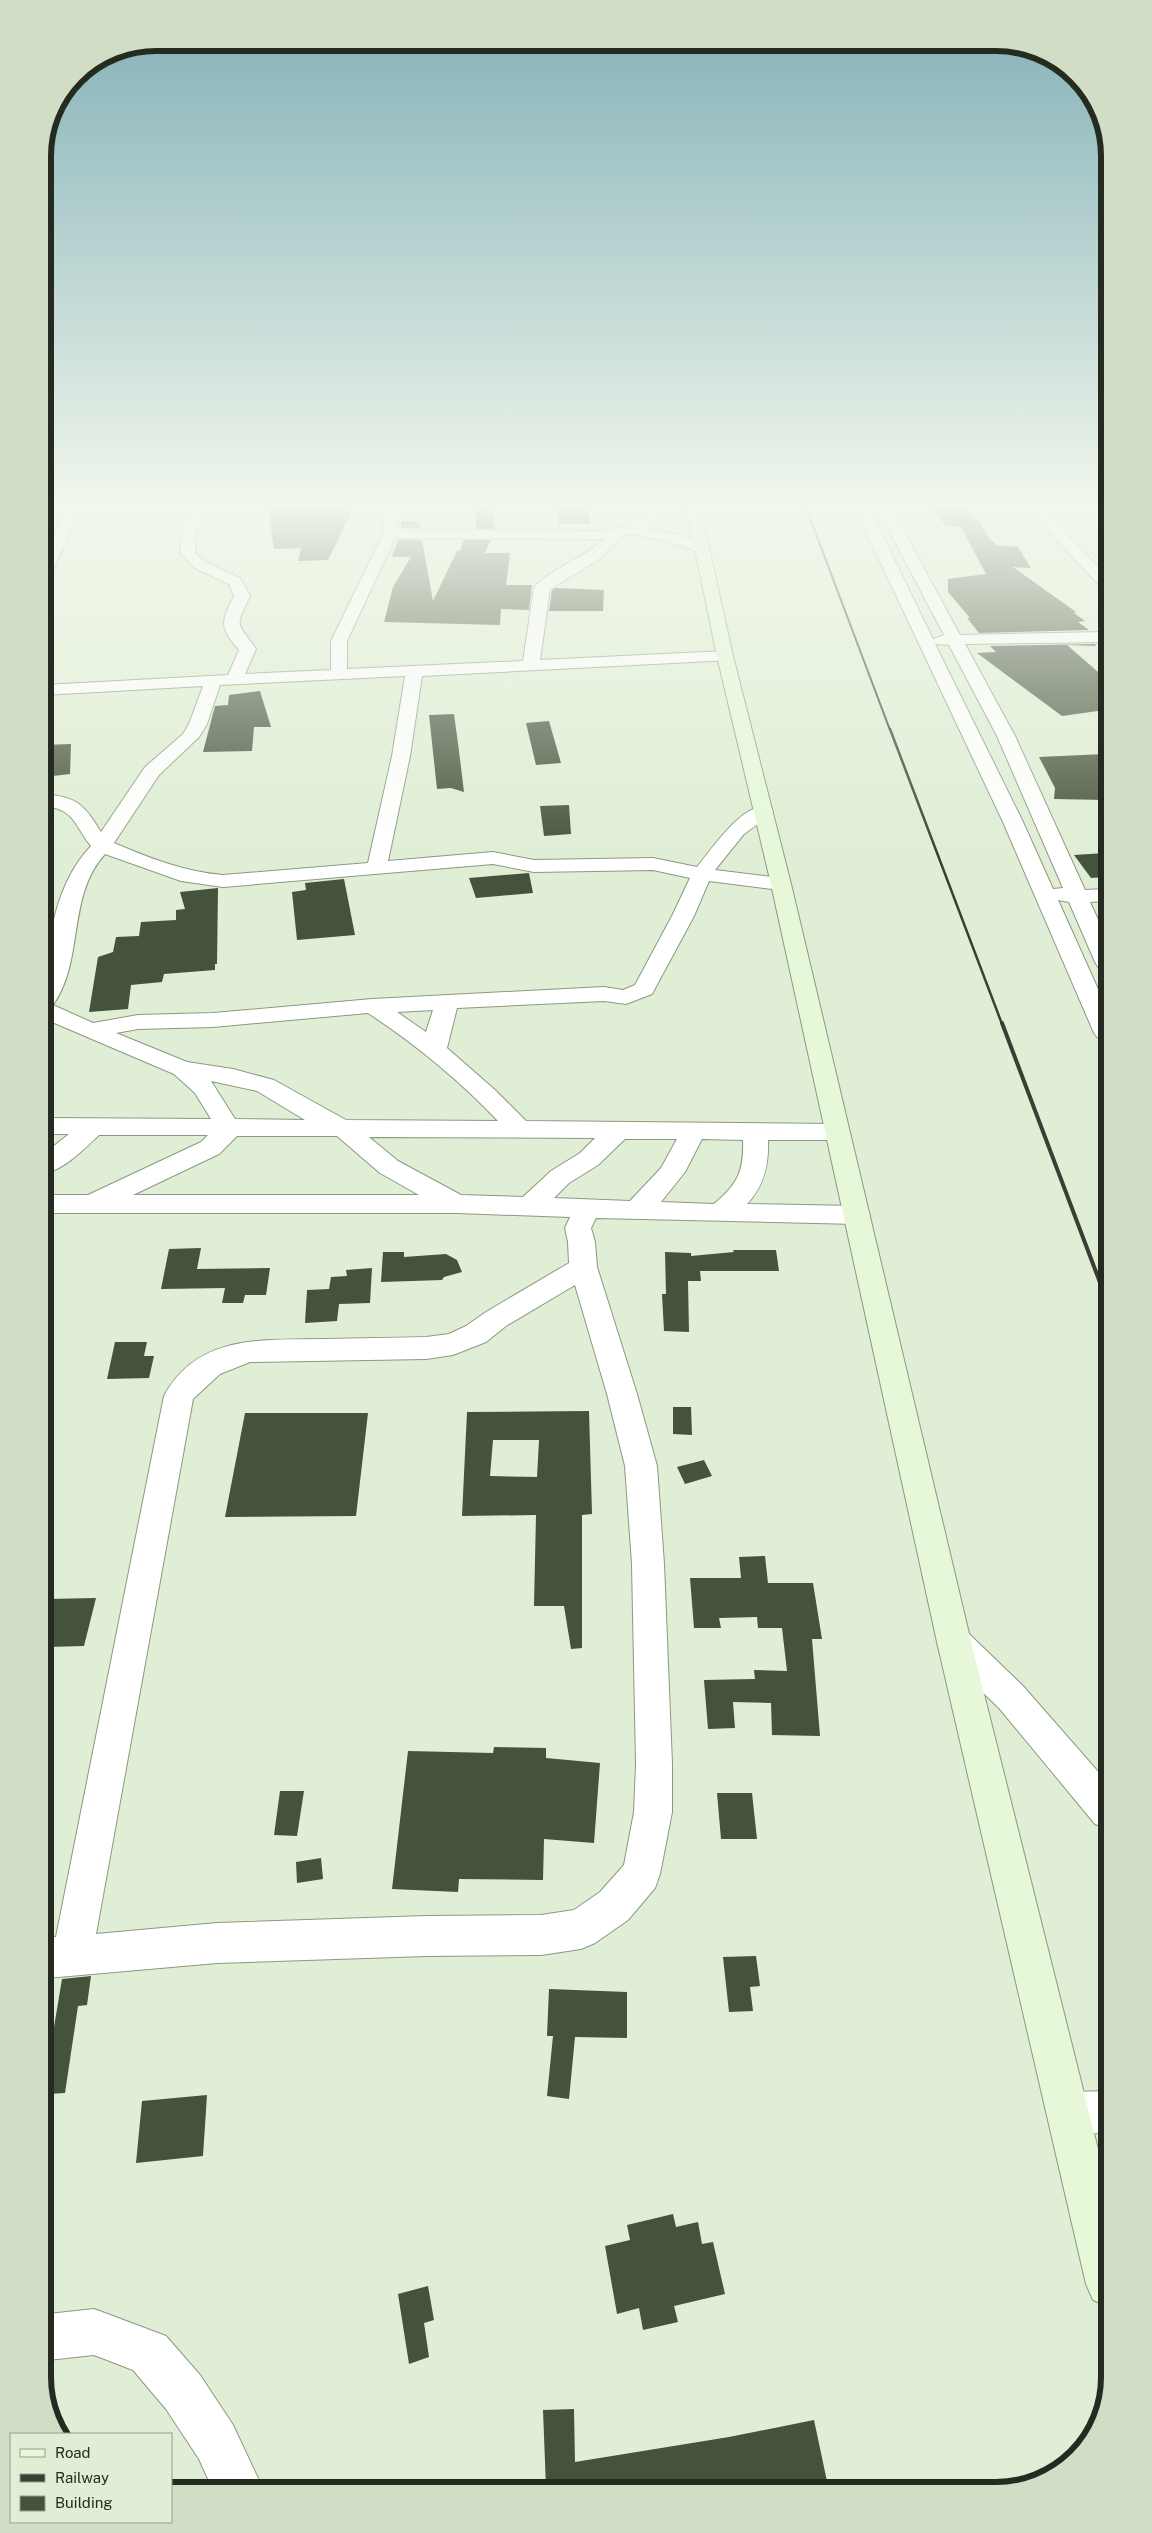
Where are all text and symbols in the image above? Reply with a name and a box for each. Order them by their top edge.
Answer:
legend [10,2433,172,2523]
text: Road [55,2444,91,2461]
text: Railway [55,2469,109,2486]
text: Building [55,2494,113,2511]

